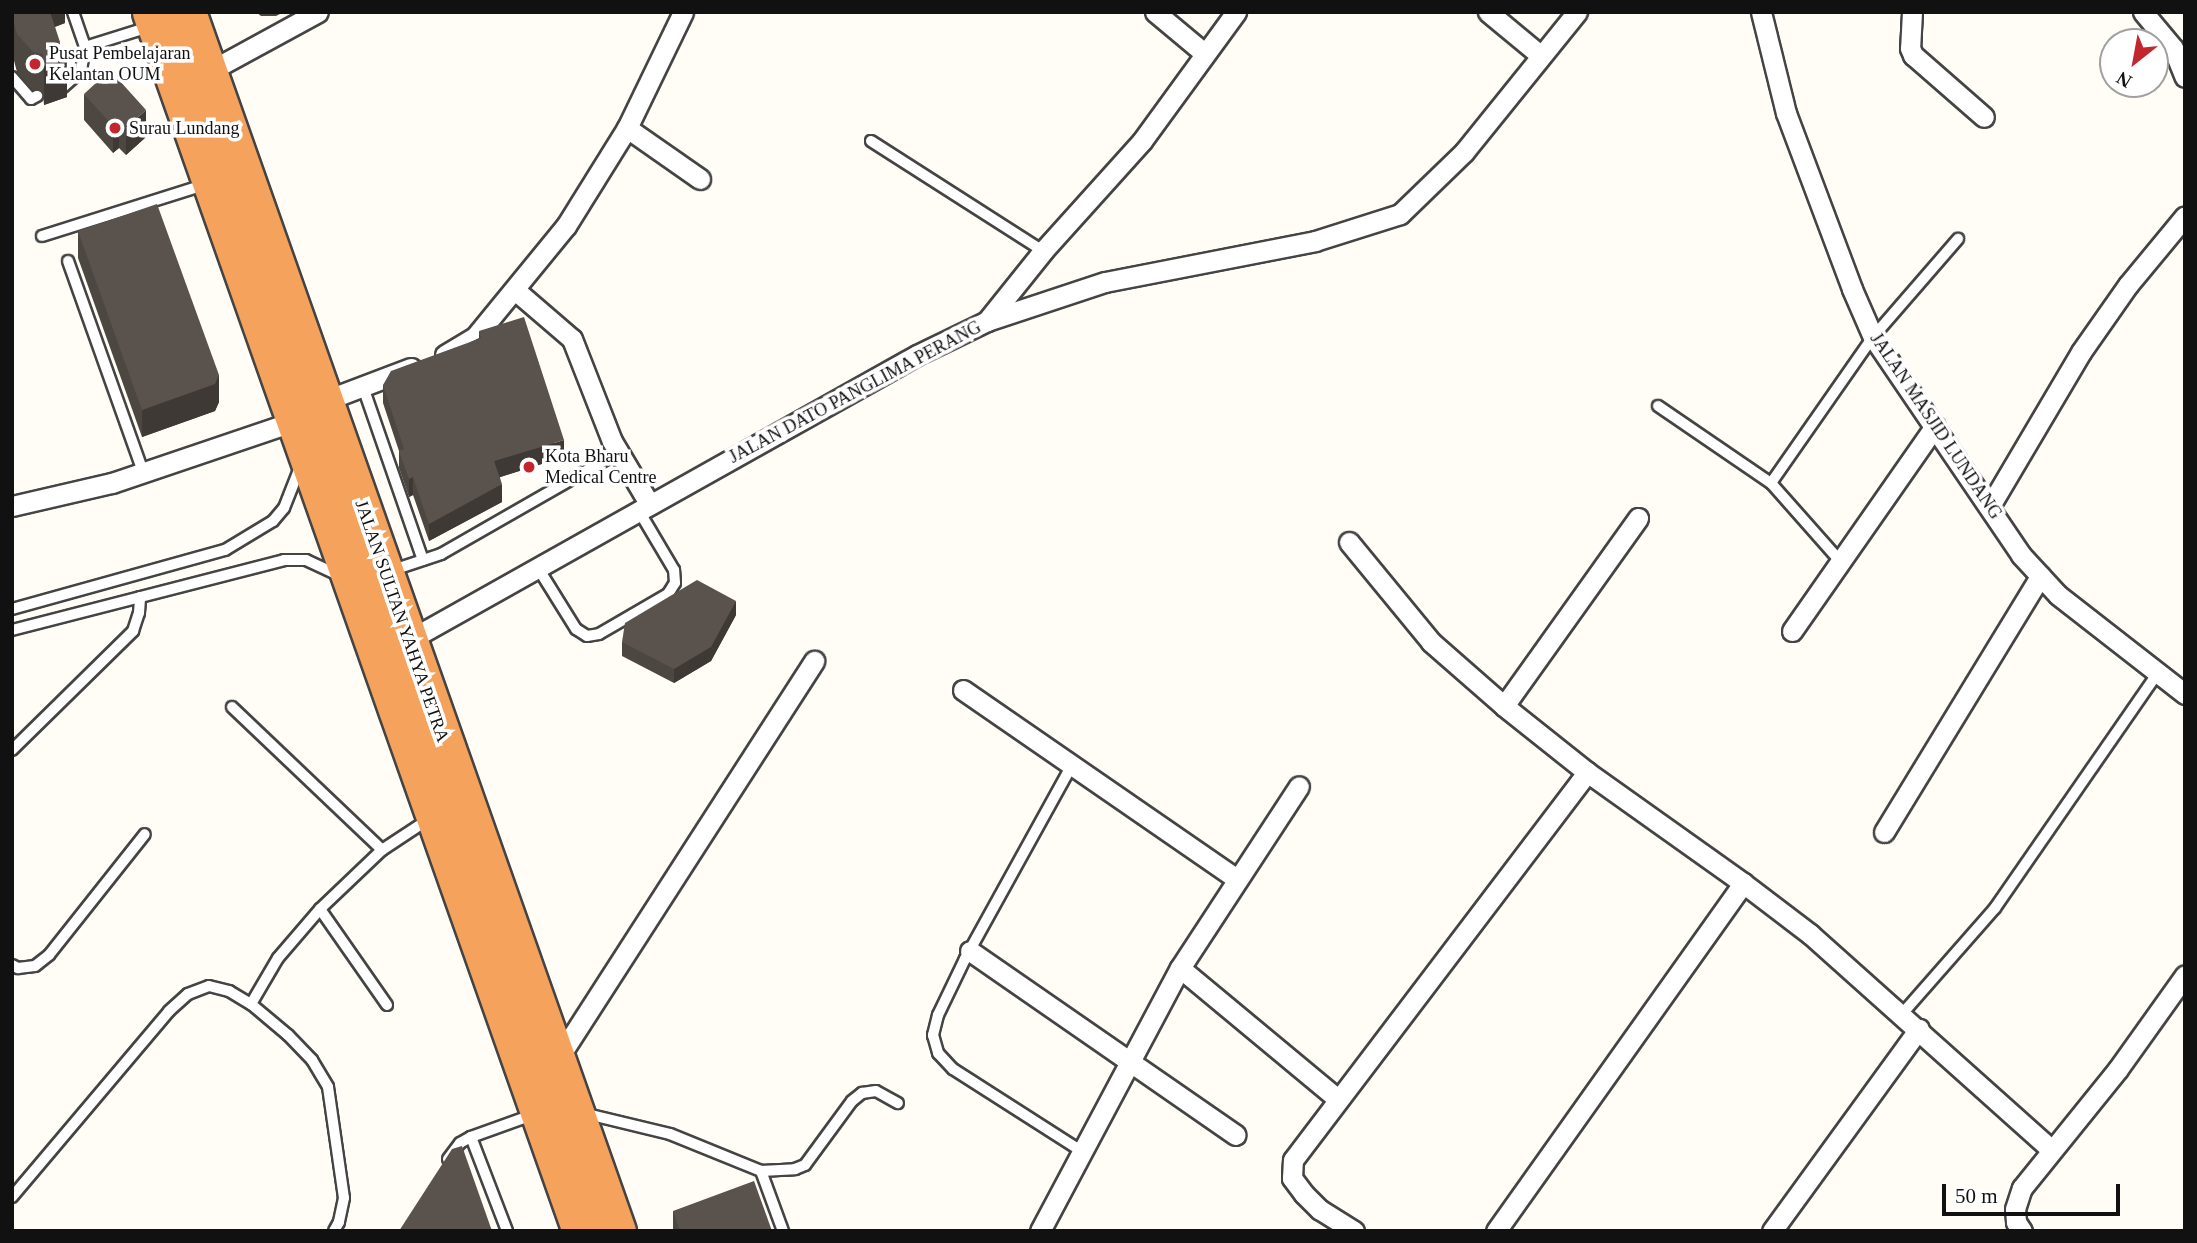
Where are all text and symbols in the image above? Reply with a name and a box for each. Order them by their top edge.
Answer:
north arrow [2099,28,2169,98]
place label: Pusat Pembelajaran Kelantan OUM [49,43,190,86]
marker: Pusat Pembelajaran Kelantan OUM [27,56,43,72]
text: N [2113,67,2135,92]
place label: Surau Lundang [129,117,239,139]
marker: Surau Lundang [107,120,123,136]
street label: JALAN DATO PANGLIMA PERANG [725,316,985,468]
street label: JALAN MASJID LUNDANG [1866,329,2006,523]
place label: Kota Bharu Medical Centre [545,446,656,489]
marker: Kota Bharu Medical Centre [519,457,539,477]
street label: JALAN SULTAN YAHYA PETRA [350,496,454,746]
scale bar [1945,1170,2124,1214]
text: 50 m [1955,1184,1998,1208]

